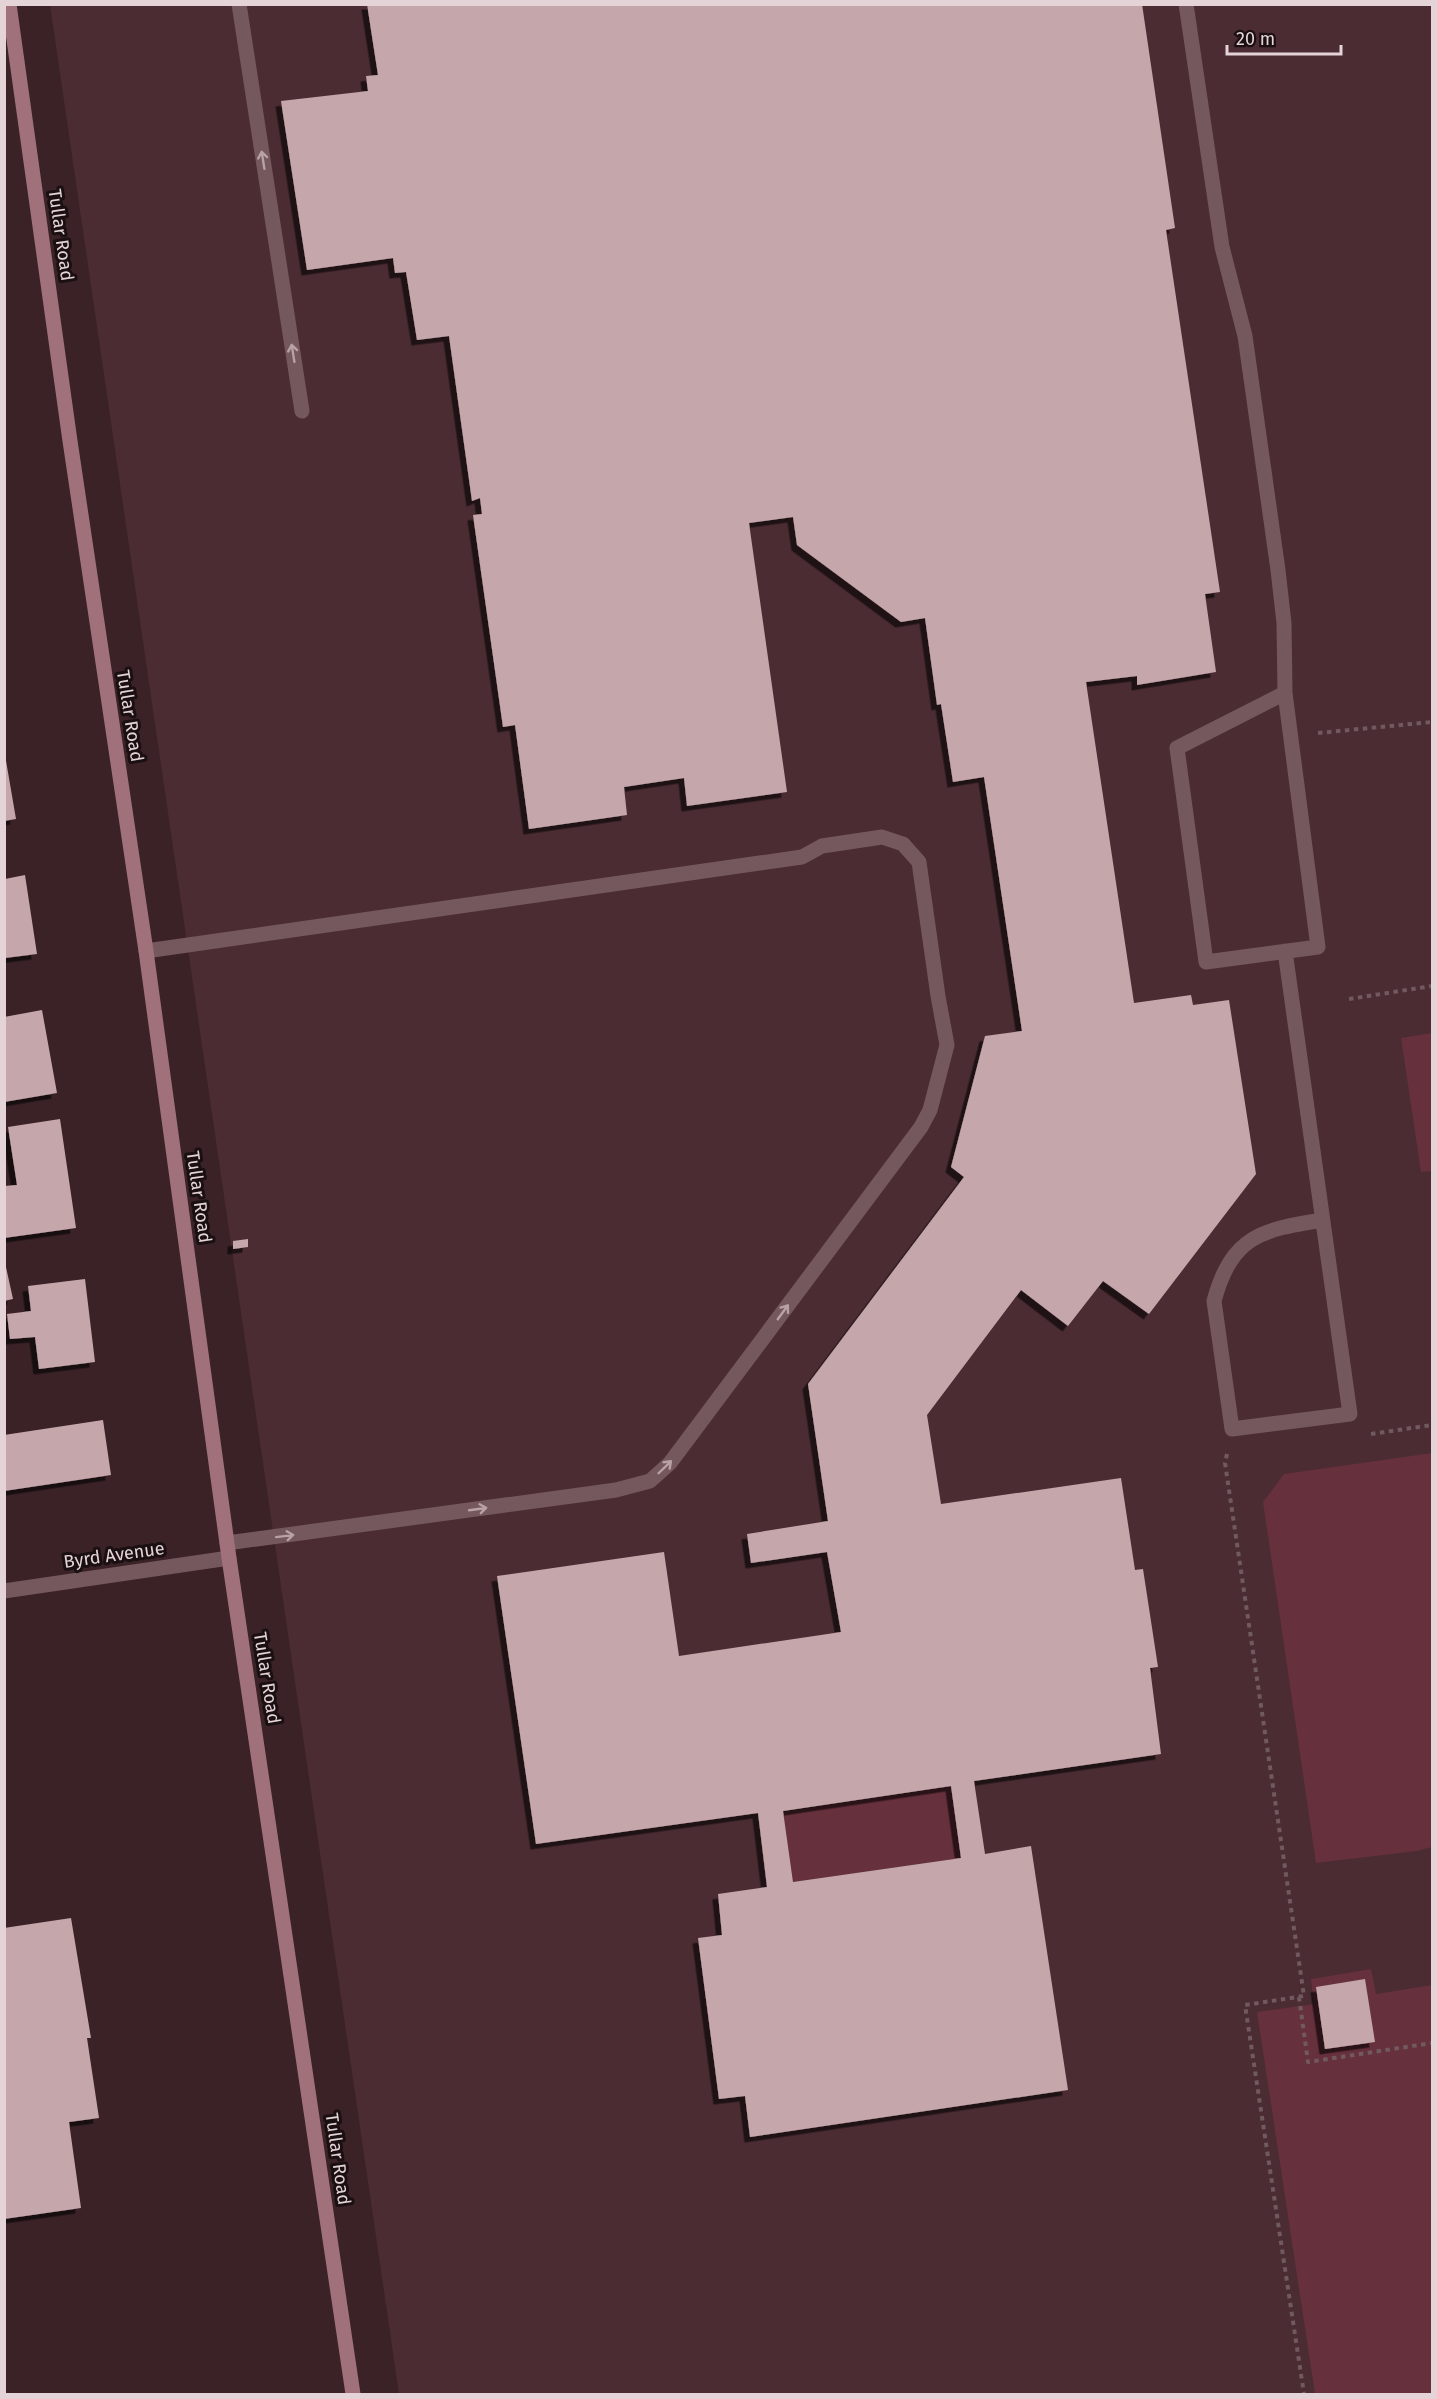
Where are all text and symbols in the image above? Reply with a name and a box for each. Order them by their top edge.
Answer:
scale bar [1227,18,1341,56]
text: 20 m [1236,28,1275,50]
one-way arrow [258,151,269,171]
street label: Tullar Road [44,188,78,282]
one-way arrow [287,344,298,363]
street label: Tullar Road [112,669,148,763]
street label: Tullar Road [182,1150,216,1244]
one-way arrow [777,1304,789,1320]
one-way arrow [658,1460,673,1474]
one-way arrow [468,1504,488,1515]
one-way arrow [275,1530,295,1541]
street label: Byrd Avenue [62,1537,166,1573]
street label: Tullar Road [249,1631,285,1725]
street label: Tullar Road [321,2112,355,2206]

